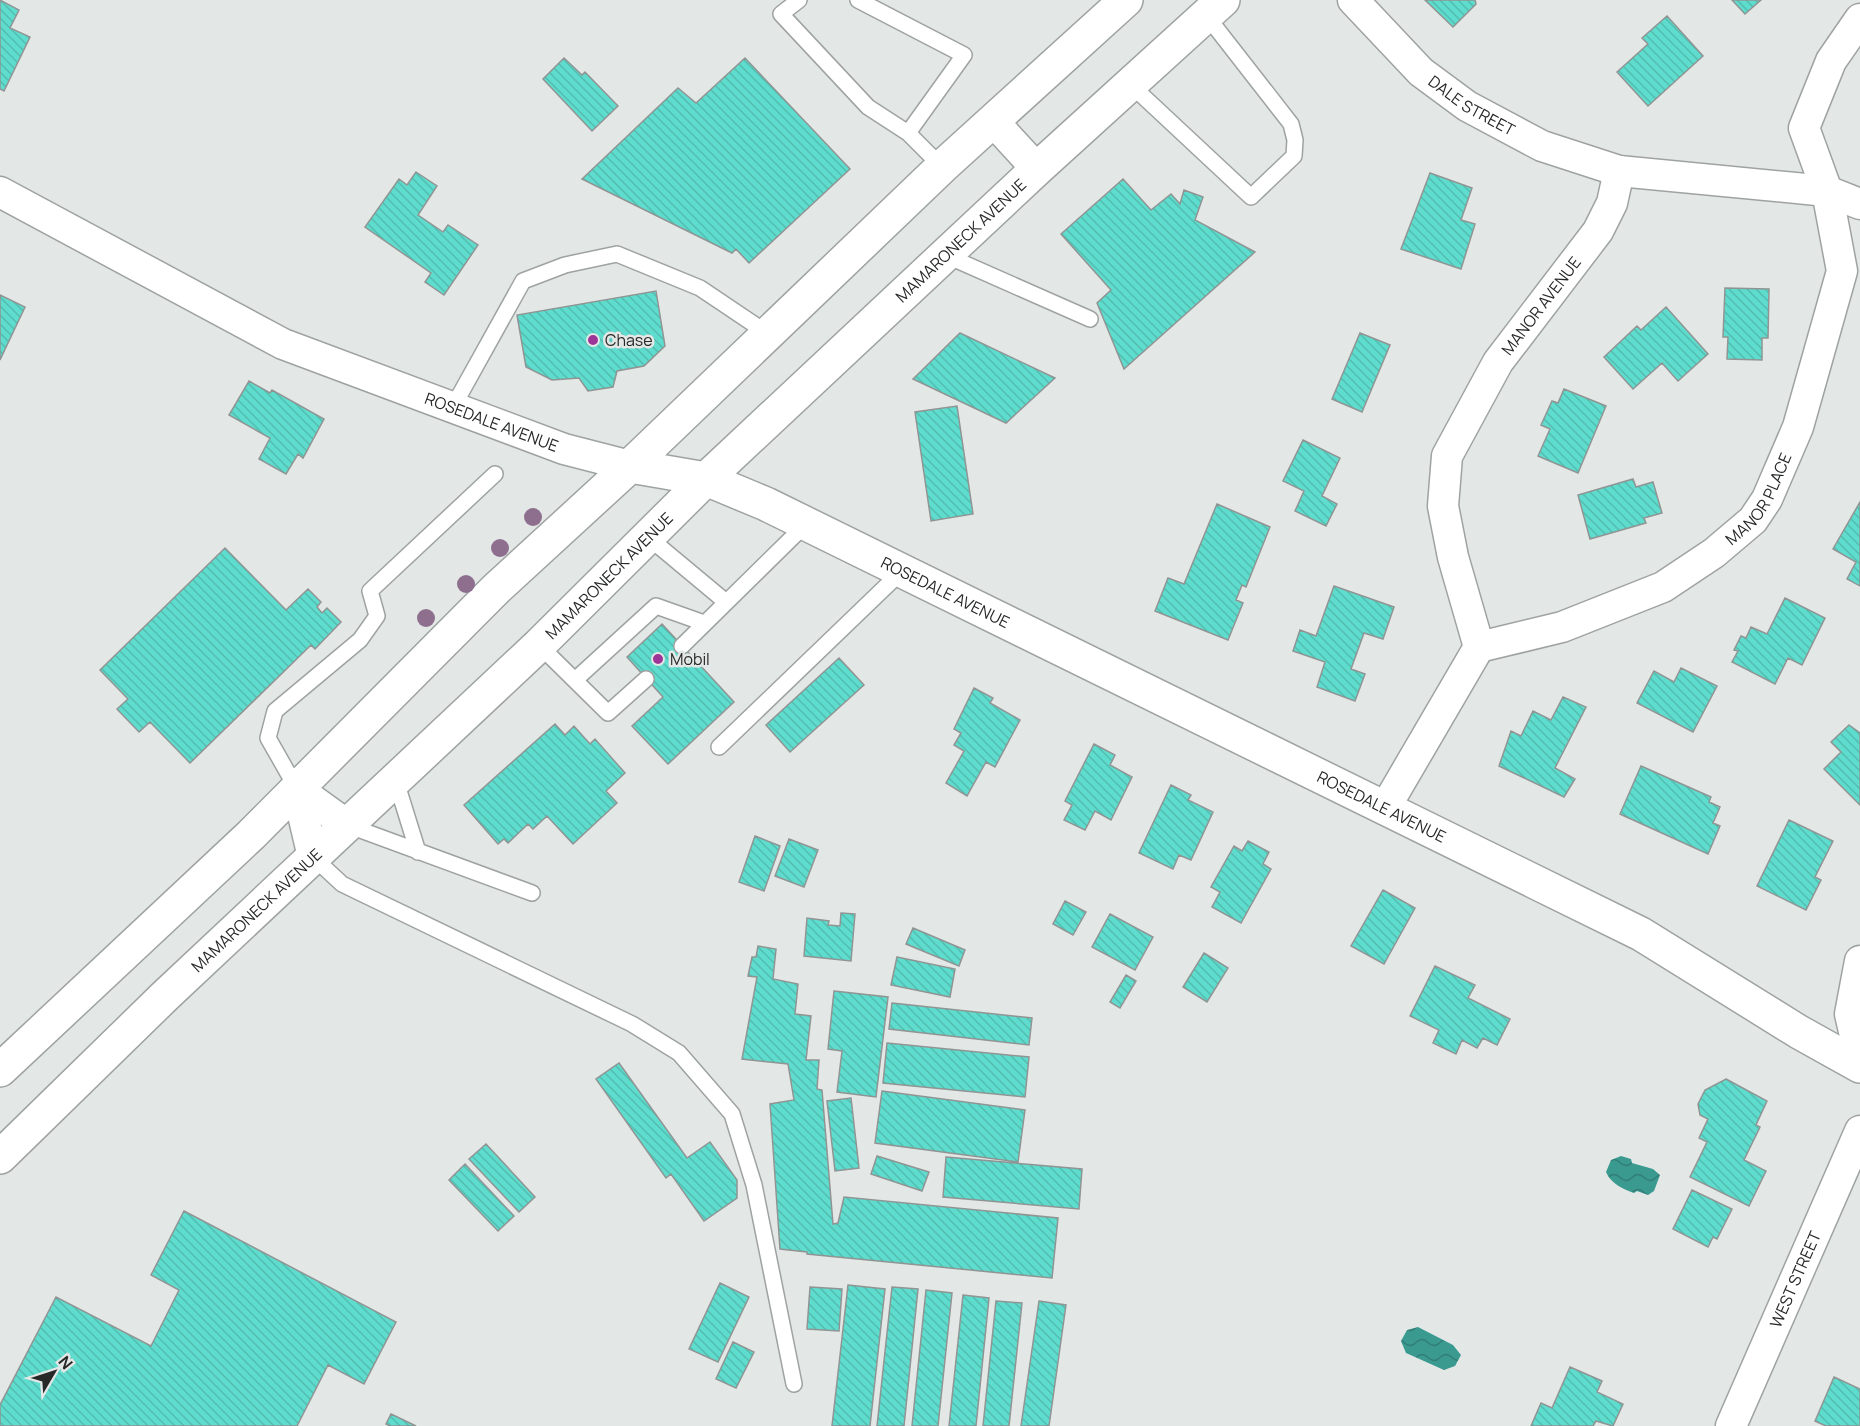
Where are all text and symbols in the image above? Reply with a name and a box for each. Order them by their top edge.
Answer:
street label: DALE STREET [1424,70,1519,141]
street label: MAMARONECK AVENUE [891,174,1031,307]
street label: MANOR AVENUE [1496,252,1586,360]
place label: Chase [605,329,653,351]
marker: Chase [586,333,600,347]
street label: ROSEDALE AVENUE [422,387,562,457]
street label: MANOR PLACE [1721,449,1797,550]
street label: MAMARONECK AVENUE [540,507,677,644]
street label: ROSEDALE AVENUE [877,551,1013,633]
place label: Mobil [670,648,710,670]
marker: Mobil [651,652,665,666]
street label: ROSEDALE AVENUE [1314,766,1450,847]
street label: MAMARONECK AVENUE [186,843,327,977]
street label: WEST STREET [1764,1227,1826,1331]
north arrow [24,1342,84,1402]
text: N [53,1351,78,1374]

